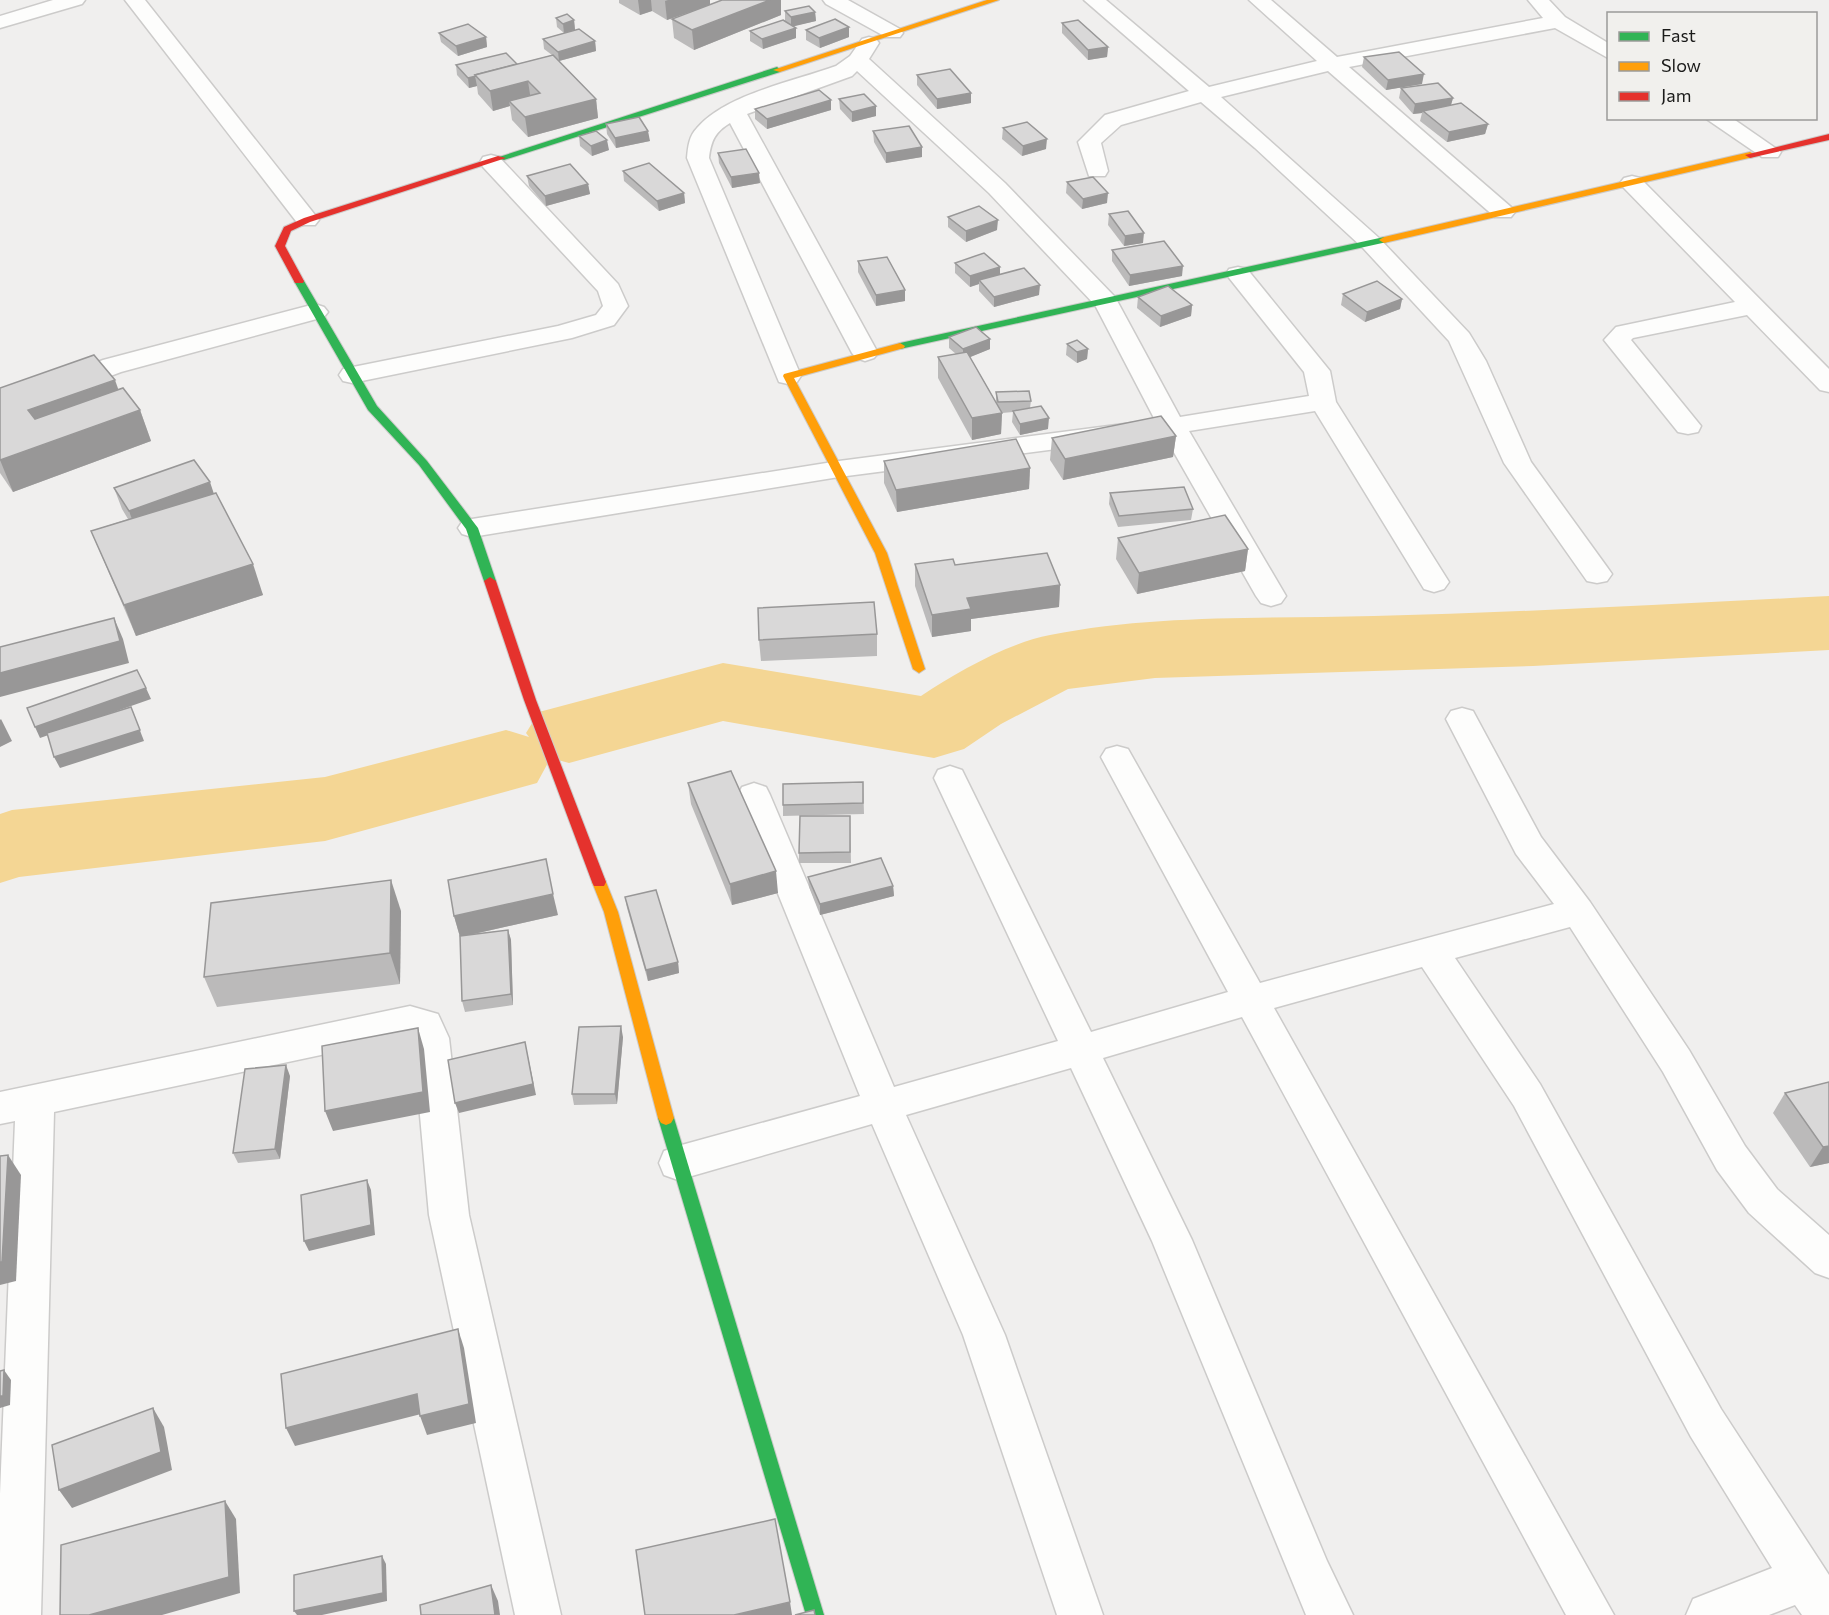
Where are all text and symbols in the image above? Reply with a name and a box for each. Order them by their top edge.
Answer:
legend [1607,12,1817,120]
text: Fast [1661,24,1696,46]
text: Slow [1661,54,1701,76]
text: Jam [1661,84,1691,106]

